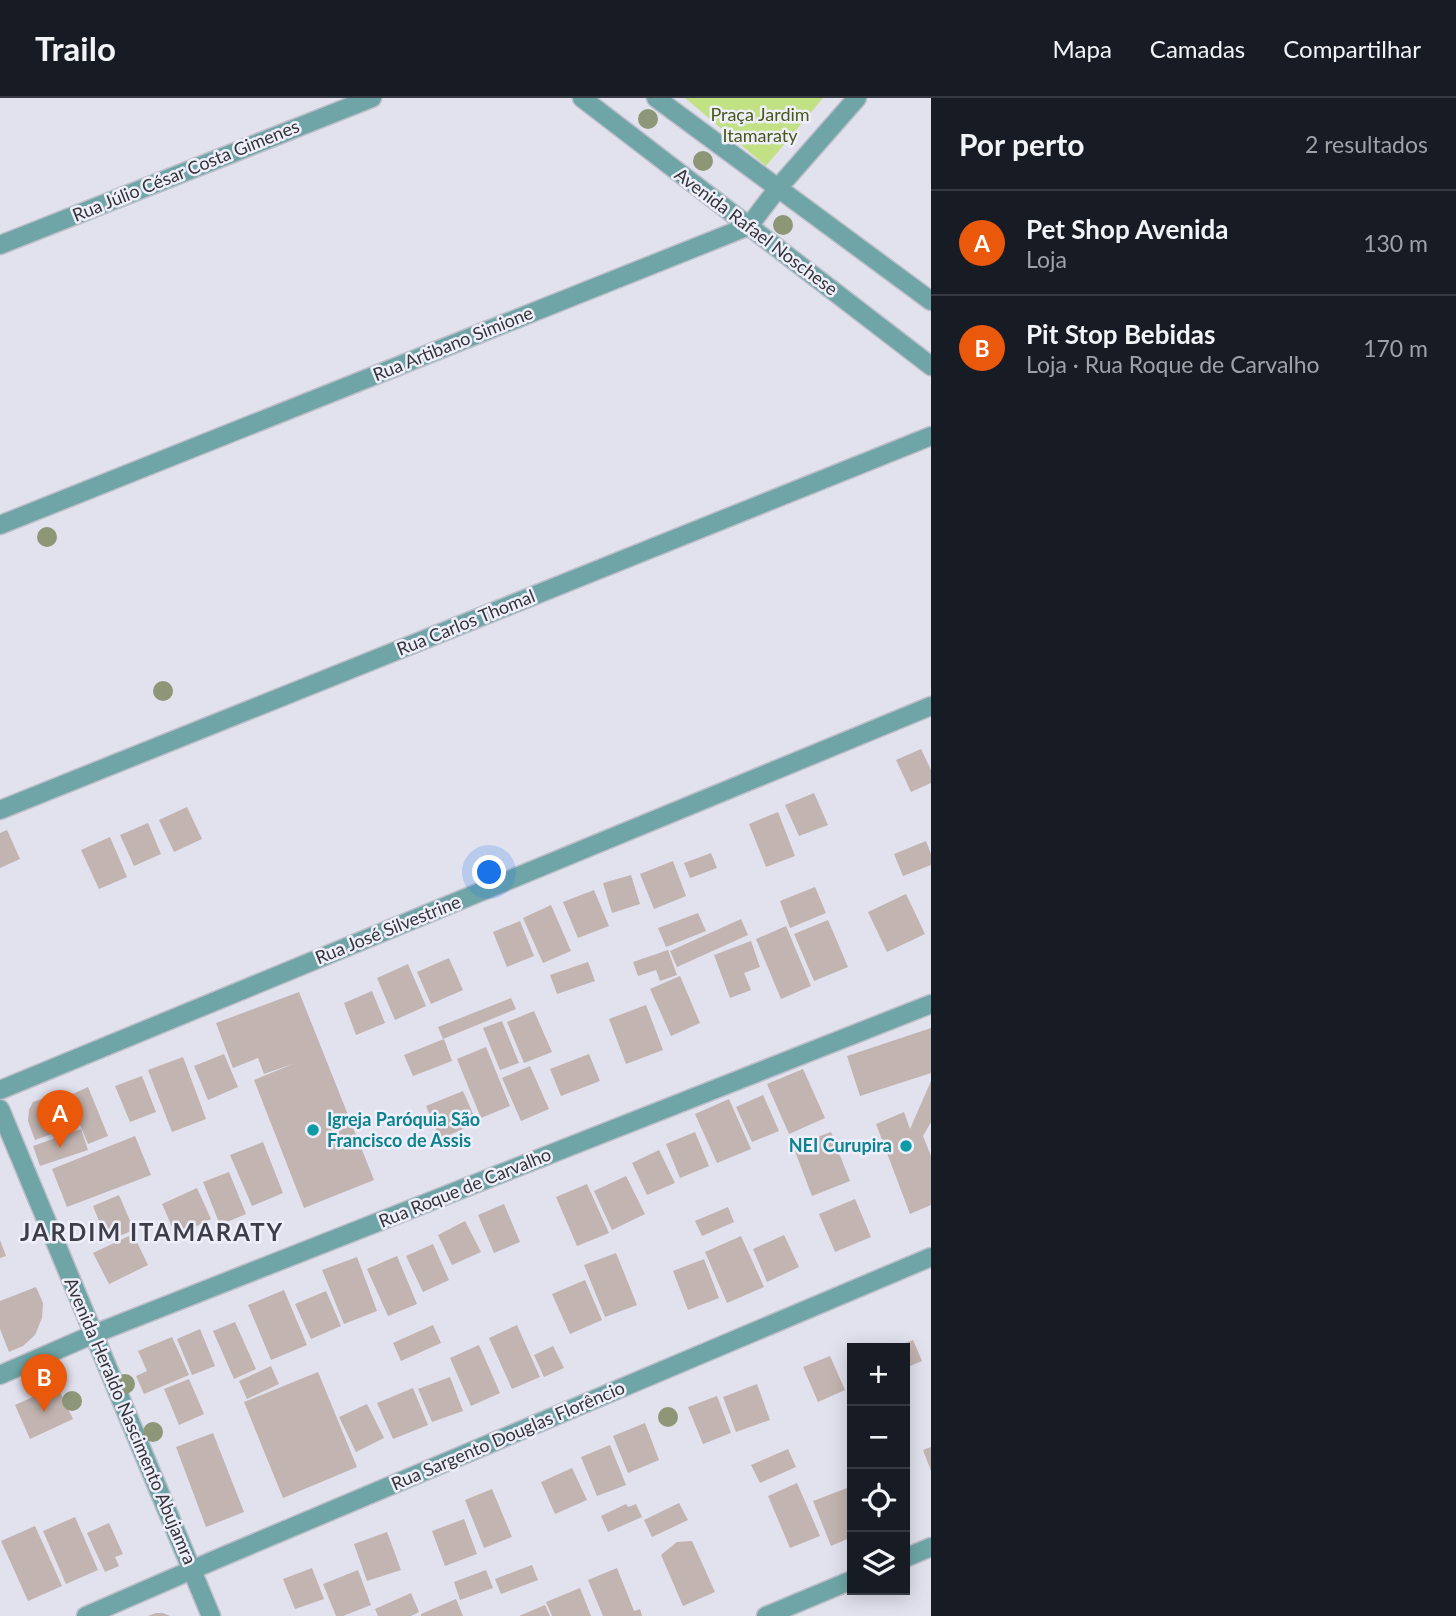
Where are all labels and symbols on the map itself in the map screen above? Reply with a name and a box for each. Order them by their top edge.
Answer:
park label: Praça Jardim Itamaraty [710,103,810,146]
street label: Rua Júlio César Costa Gimenes [69,114,302,226]
street label: Avenida Rafael Noschese [671,163,842,300]
street label: Rua Artibano Simione [369,301,536,385]
street label: Rua Carlos Thomal [393,584,538,660]
your location [472,855,506,889]
street label: Rua José Silvestrine [312,890,464,968]
pin: A [37,1090,83,1148]
place label: Igreja Paróquia São Francisco de Assis [327,1108,480,1151]
marker: Igreja Paróquia São Francisco de Assis [305,1122,321,1138]
place label: NEI Curupira [789,1134,892,1156]
marker: NEI Curupira [898,1138,914,1154]
street label: Rua Roque de Carvalho [375,1142,554,1232]
district label: JARDIM ITAMARATY [20,1217,284,1246]
street label: Avenida Heraldo Nascimento Abujamra [60,1274,201,1567]
pin: B [21,1354,67,1412]
street label: Rua Sargento Douglas Florêncio [388,1376,628,1494]

